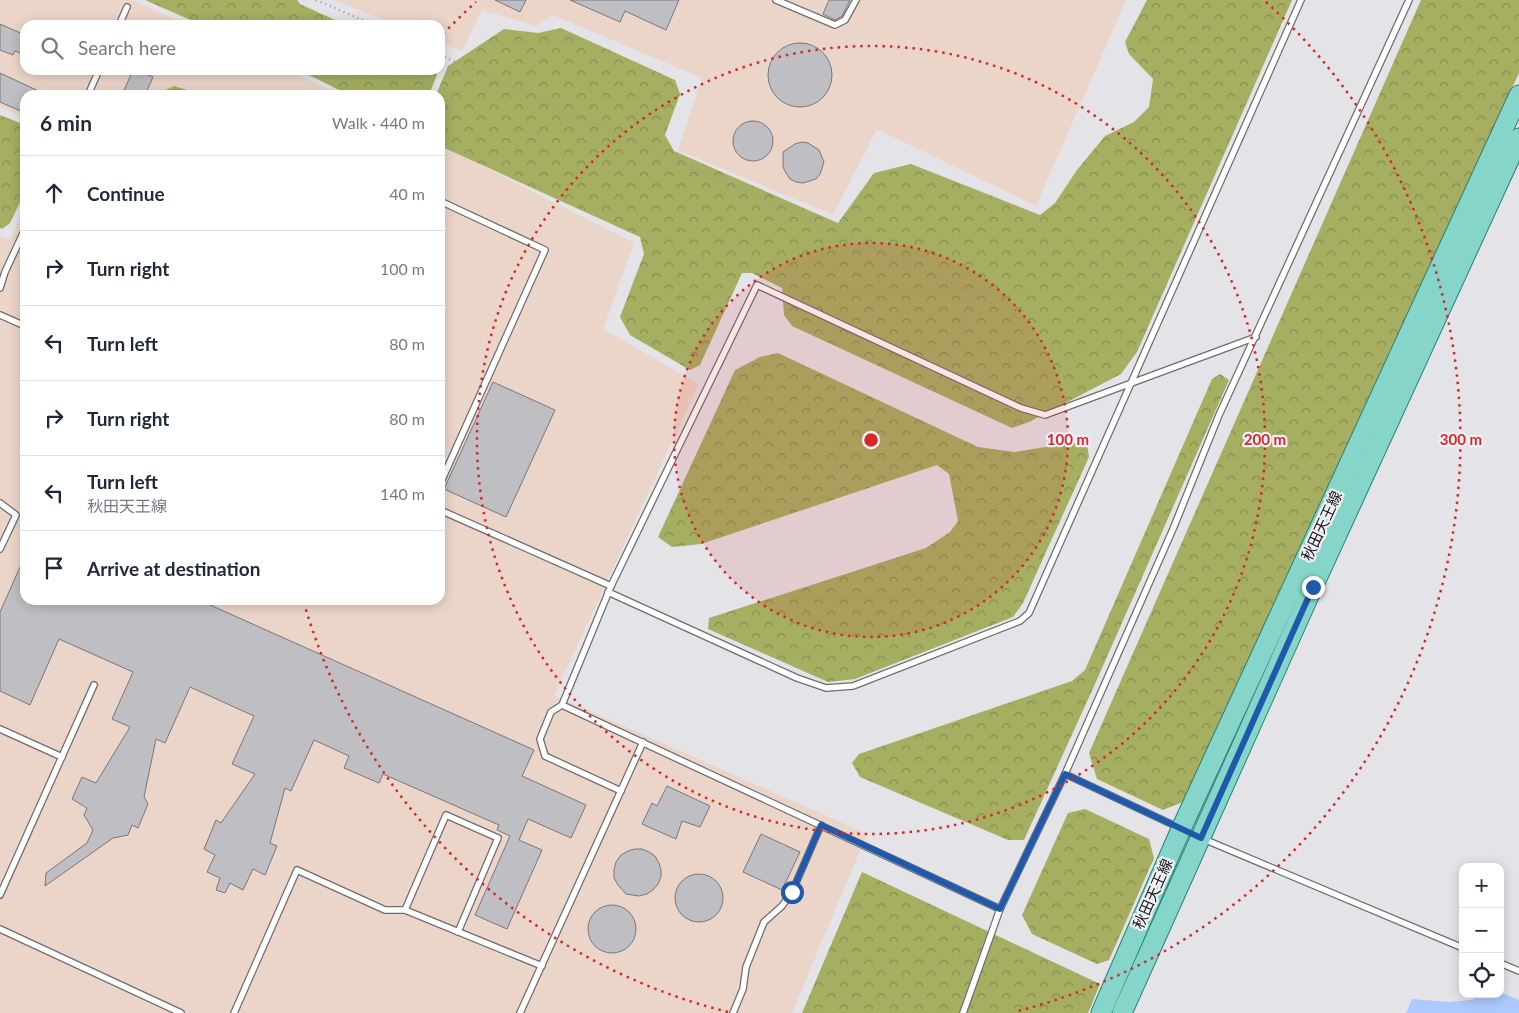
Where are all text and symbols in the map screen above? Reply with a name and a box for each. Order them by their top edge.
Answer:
search box [20,20,445,75]
icon: search [38,34,66,62]
text: Search here [78,36,176,59]
text: 6 min [40,110,92,135]
text: Walk · 440 m [332,113,425,132]
icon: ahead [40,179,68,207]
text: Continue [87,182,165,205]
text: 40 m [389,184,425,203]
icon: right [40,254,68,282]
text: Turn right [87,257,169,280]
text: 100 m [380,259,425,278]
icon: left [40,329,68,357]
text: Turn left [87,332,158,355]
text: 80 m [389,334,425,353]
icon: right [40,404,68,432]
text: Turn right [87,407,169,430]
text: 80 m [389,409,425,428]
text: 100 m [1047,430,1089,448]
text: 200 m [1244,430,1286,448]
text: 300 m [1440,430,1482,448]
centre of rings [862,431,880,449]
text: Turn left [87,470,158,493]
icon: left [40,479,68,507]
text: 140 m [380,484,425,503]
street label: 秋田天王線 [1297,488,1345,563]
text: 秋田天王線 [87,496,167,515]
icon: arrive [40,554,68,582]
text: Arrive at destination [87,557,260,580]
route end [1302,576,1325,599]
street label: 秋田天王線 [1129,856,1176,932]
map controls [1459,863,1504,998]
button: + [1459,863,1504,908]
route start [781,881,804,904]
button: − [1459,908,1504,953]
button: locate [1459,953,1504,998]

